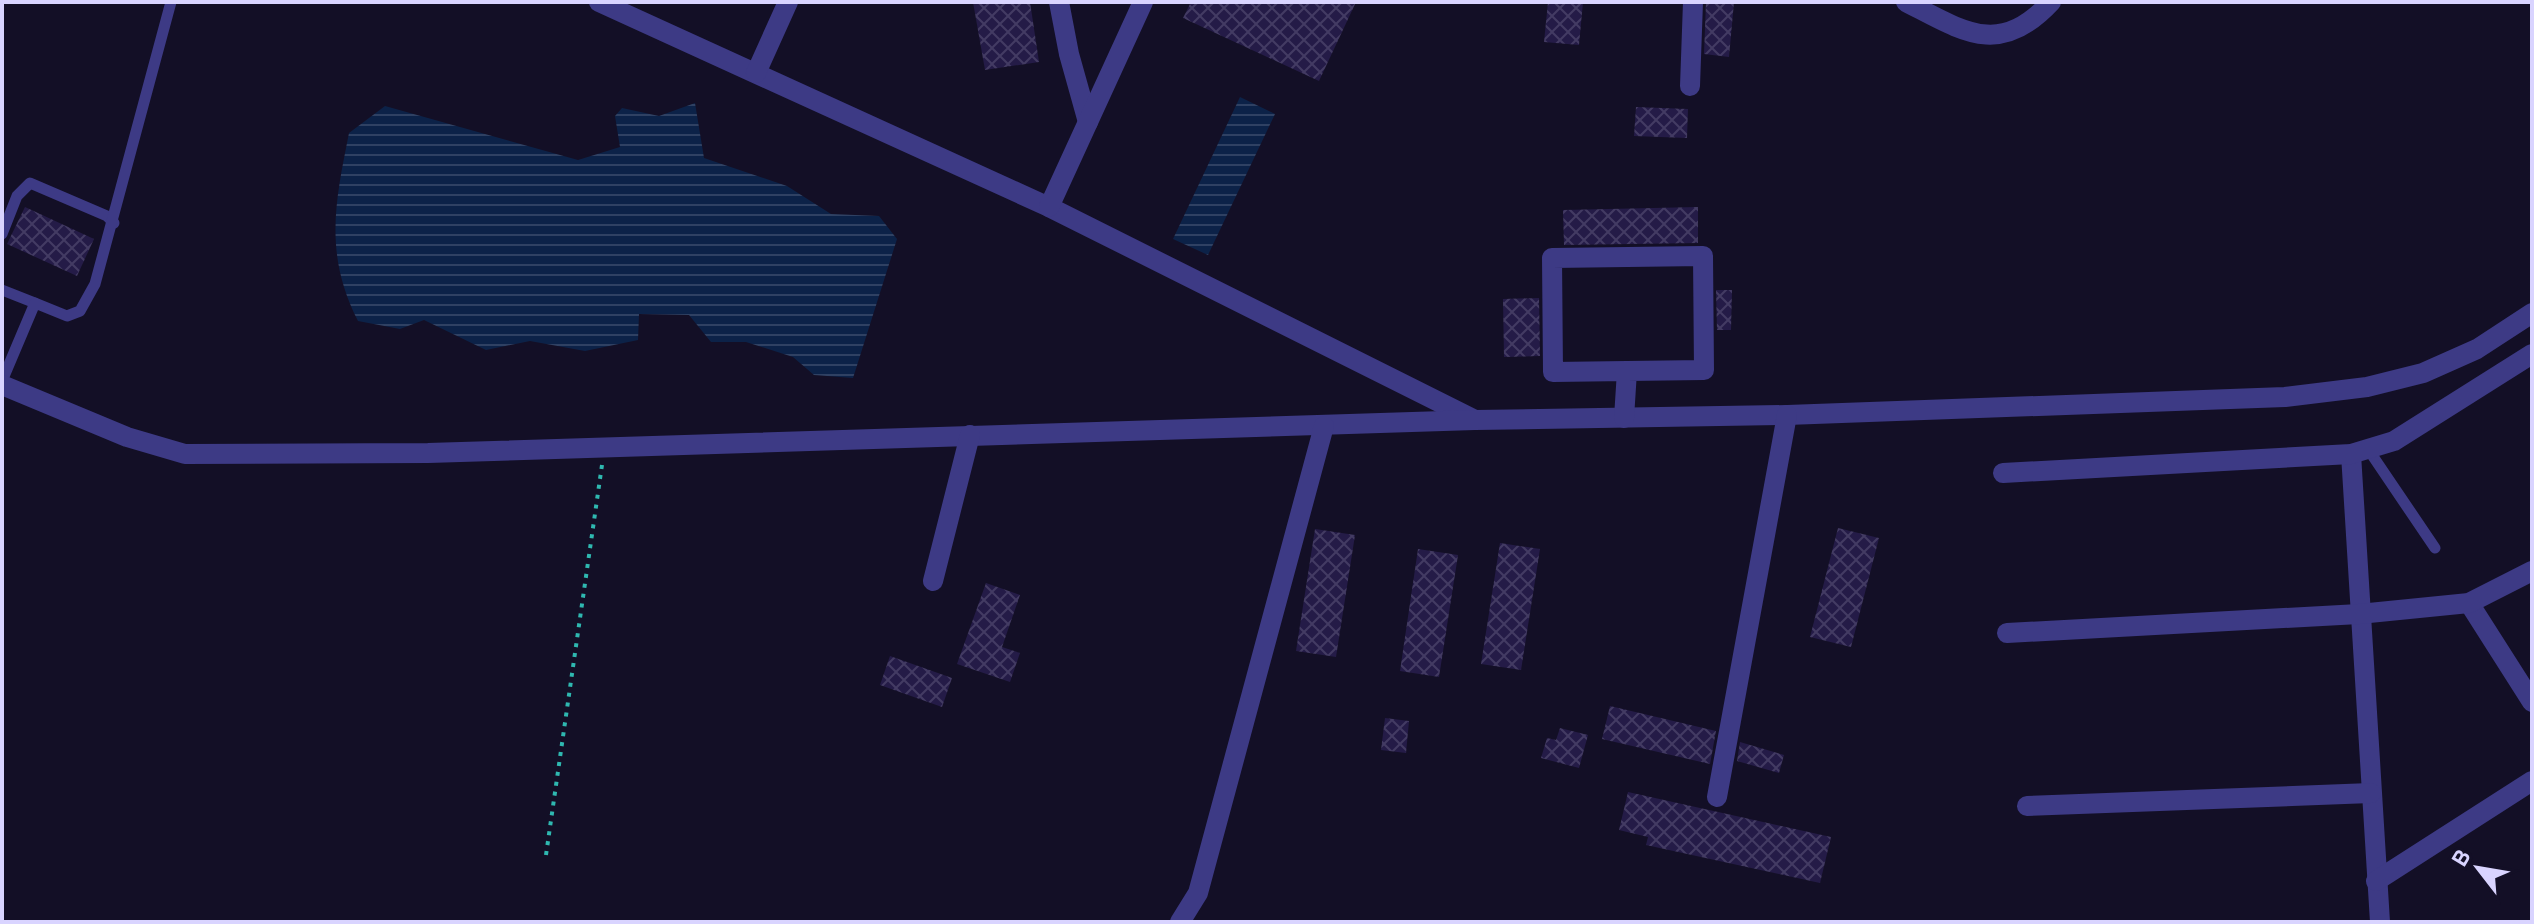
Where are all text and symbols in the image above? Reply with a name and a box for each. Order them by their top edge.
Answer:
north arrow [2438,828,2518,908]
text: B [2448,846,2478,872]

